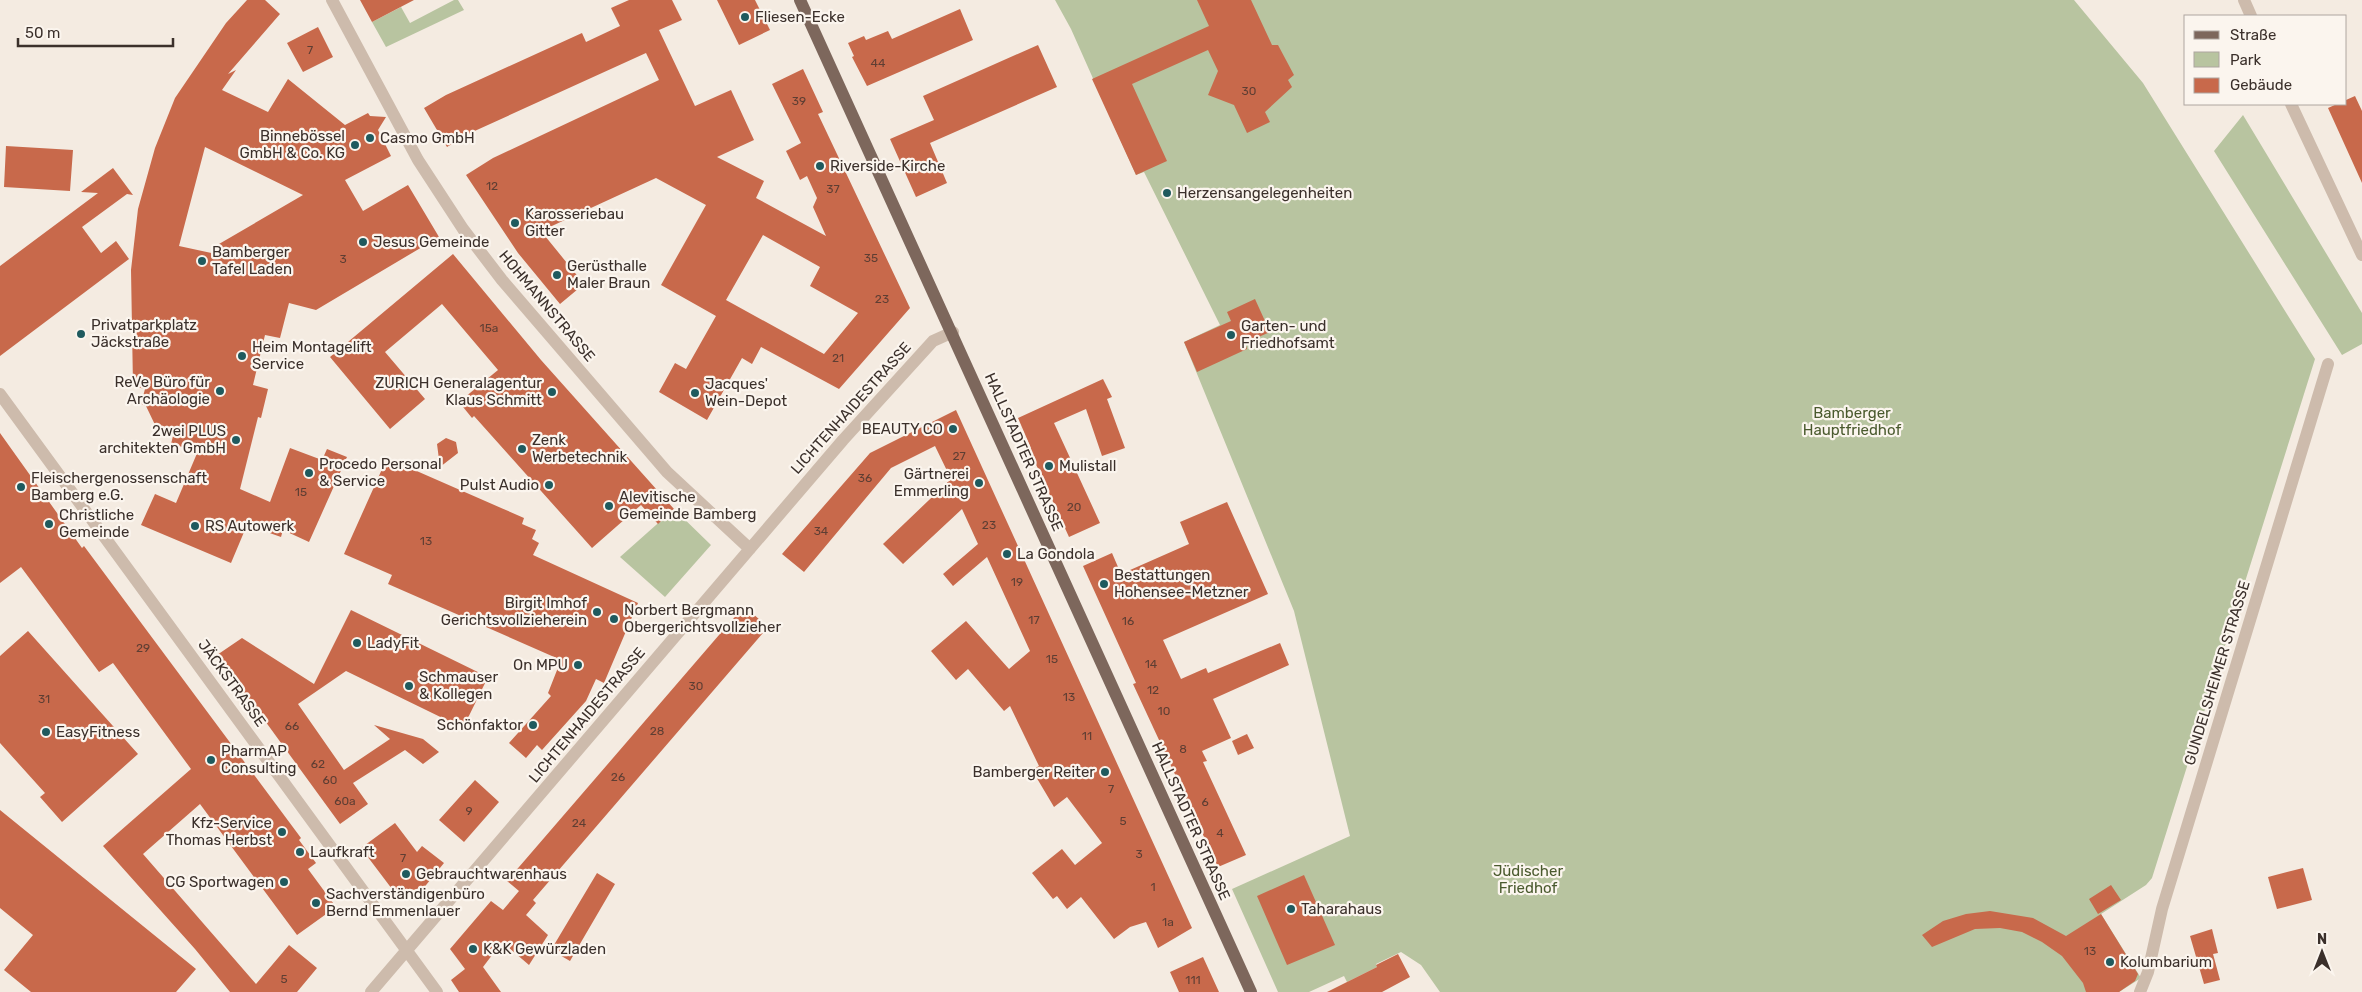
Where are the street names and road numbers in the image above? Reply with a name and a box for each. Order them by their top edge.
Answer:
street label: HOHMANNSTRASSE [495,247,599,365]
street label: LICHTENHAIDESTRASSE [787,338,915,478]
street label: HALLSTADTER STRASSE [981,370,1067,534]
street label: GUNDELSHEIMER STRASSE [2180,579,2254,767]
street label: JÄCKSTRASSE [194,636,270,730]
street label: LICHTENHAIDESTRASSE [525,644,649,786]
street label: HALLSTADTER STRASSE [1148,739,1234,903]

